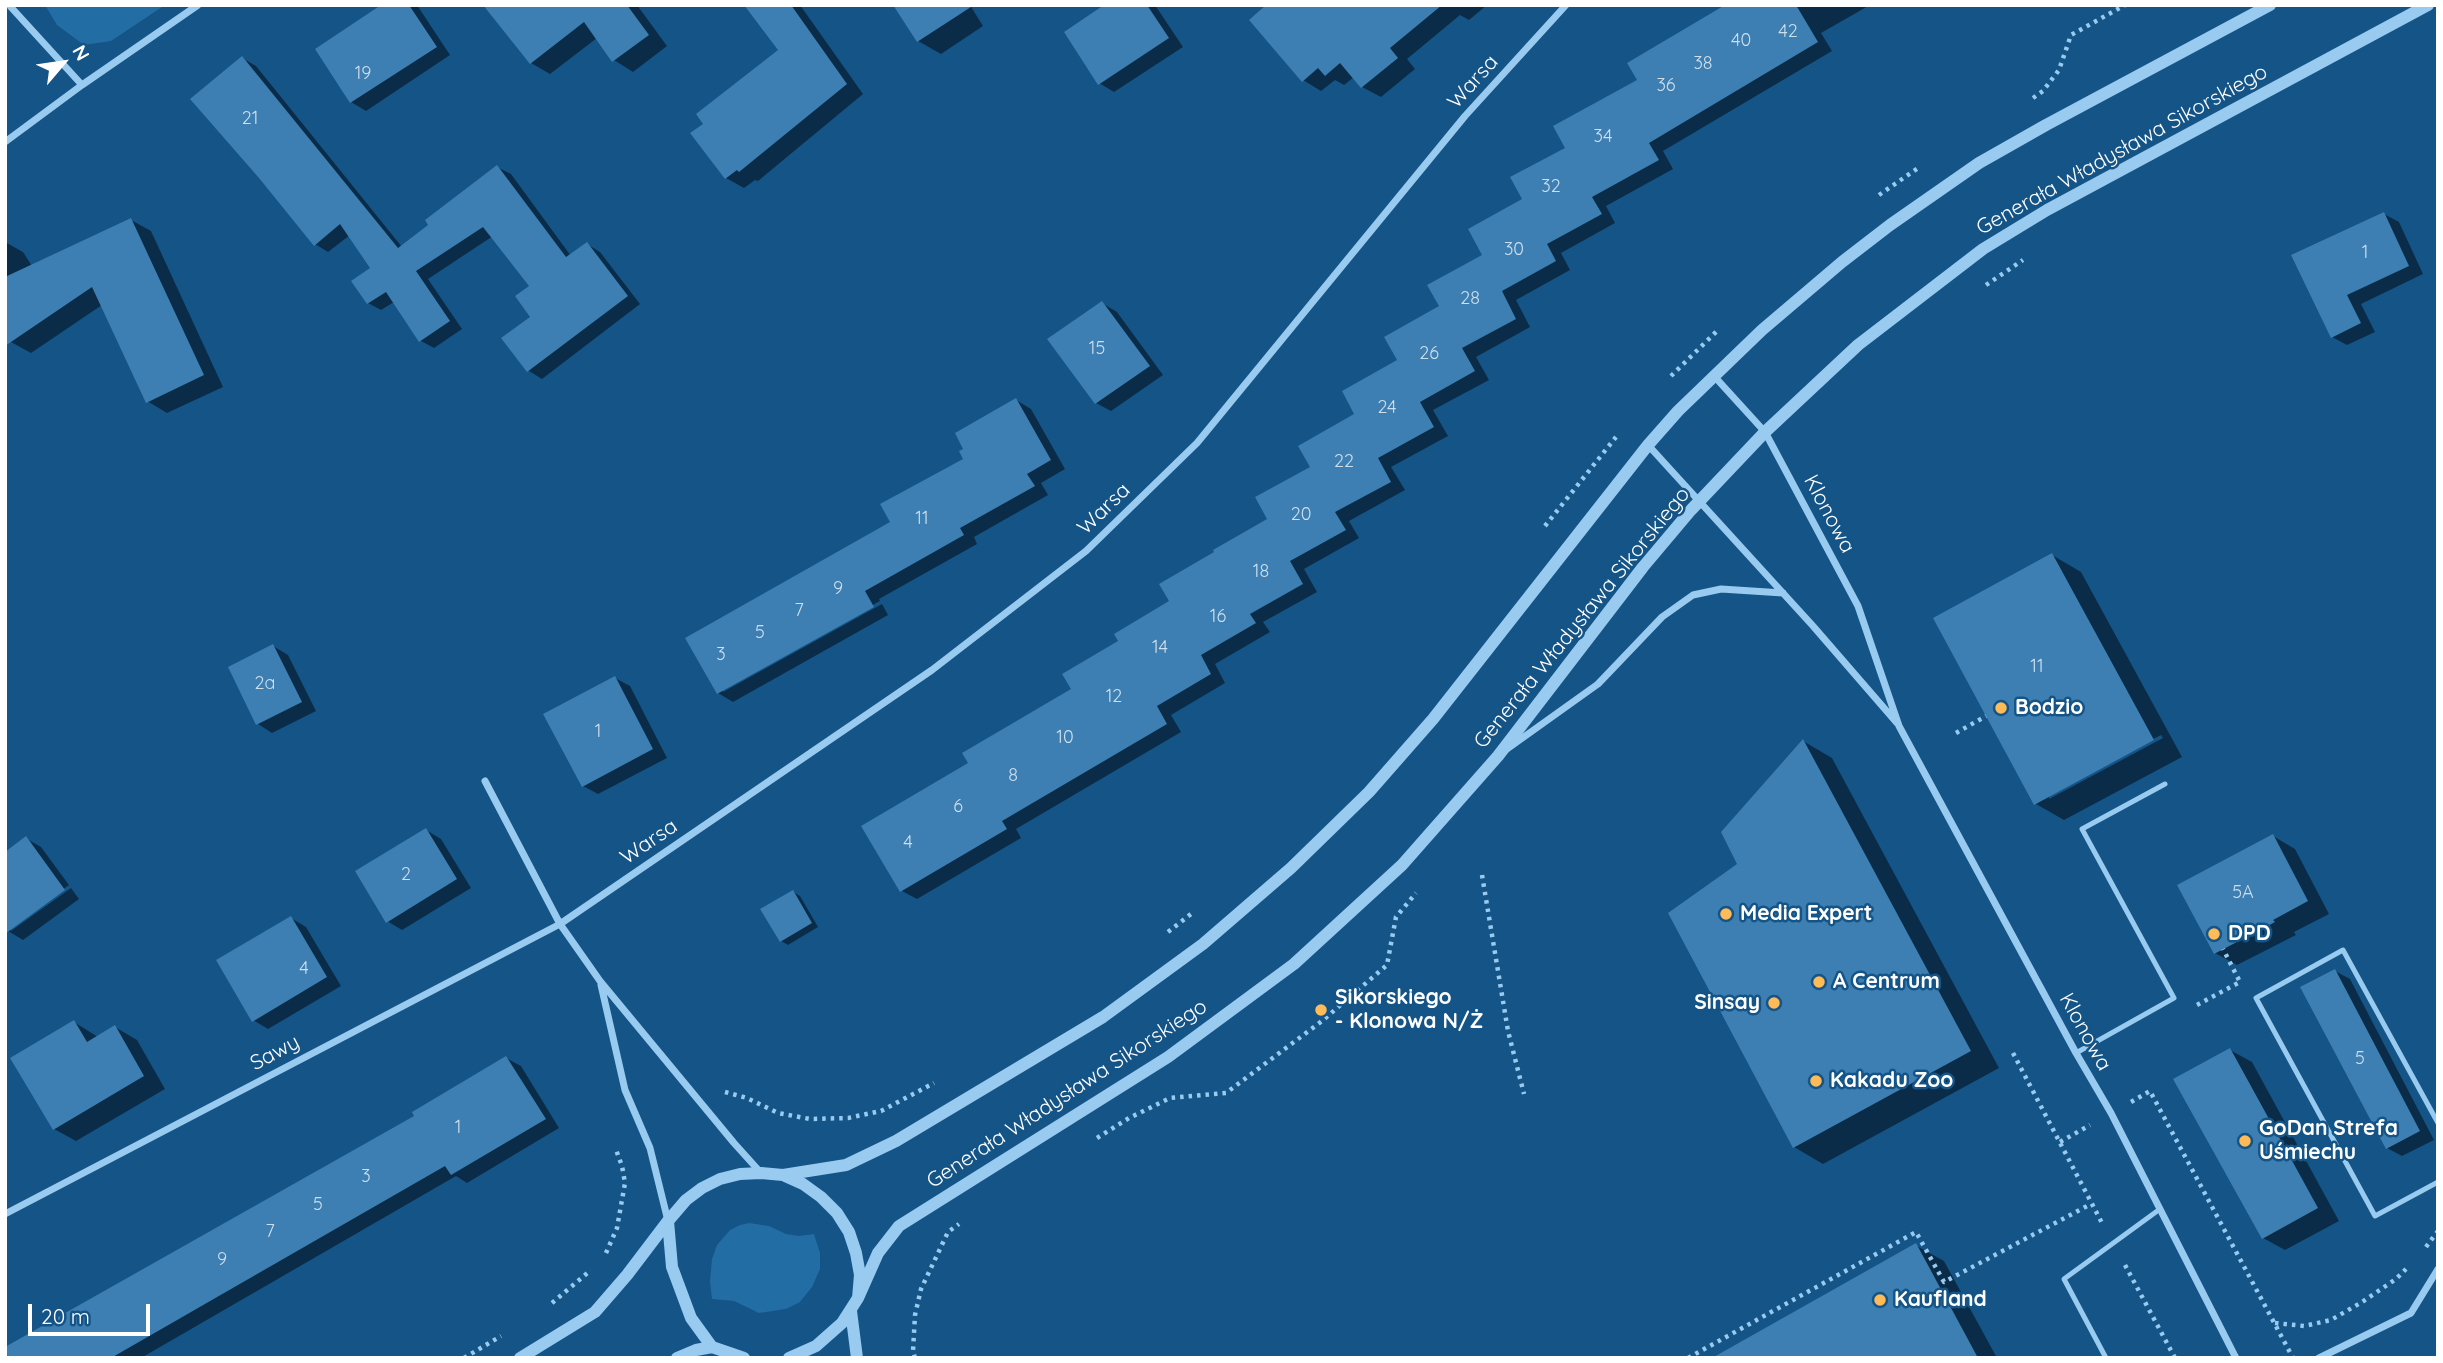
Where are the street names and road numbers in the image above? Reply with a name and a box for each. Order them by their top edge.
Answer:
street label: Warsa [1442,50,1504,114]
street label: Generała Władysława Sikorskiego [1972,59,2272,241]
street label: Klonowa [1798,471,1860,557]
street label: Warsa [1072,478,1136,540]
street label: Generała Władysława Sikorskiego [1469,482,1695,754]
street label: Warsa [616,814,682,870]
street label: Klonowa [2053,989,2117,1075]
street label: Generała Władysława Sikorskiego [922,994,1212,1194]
street label: Sawy [246,1030,304,1076]

